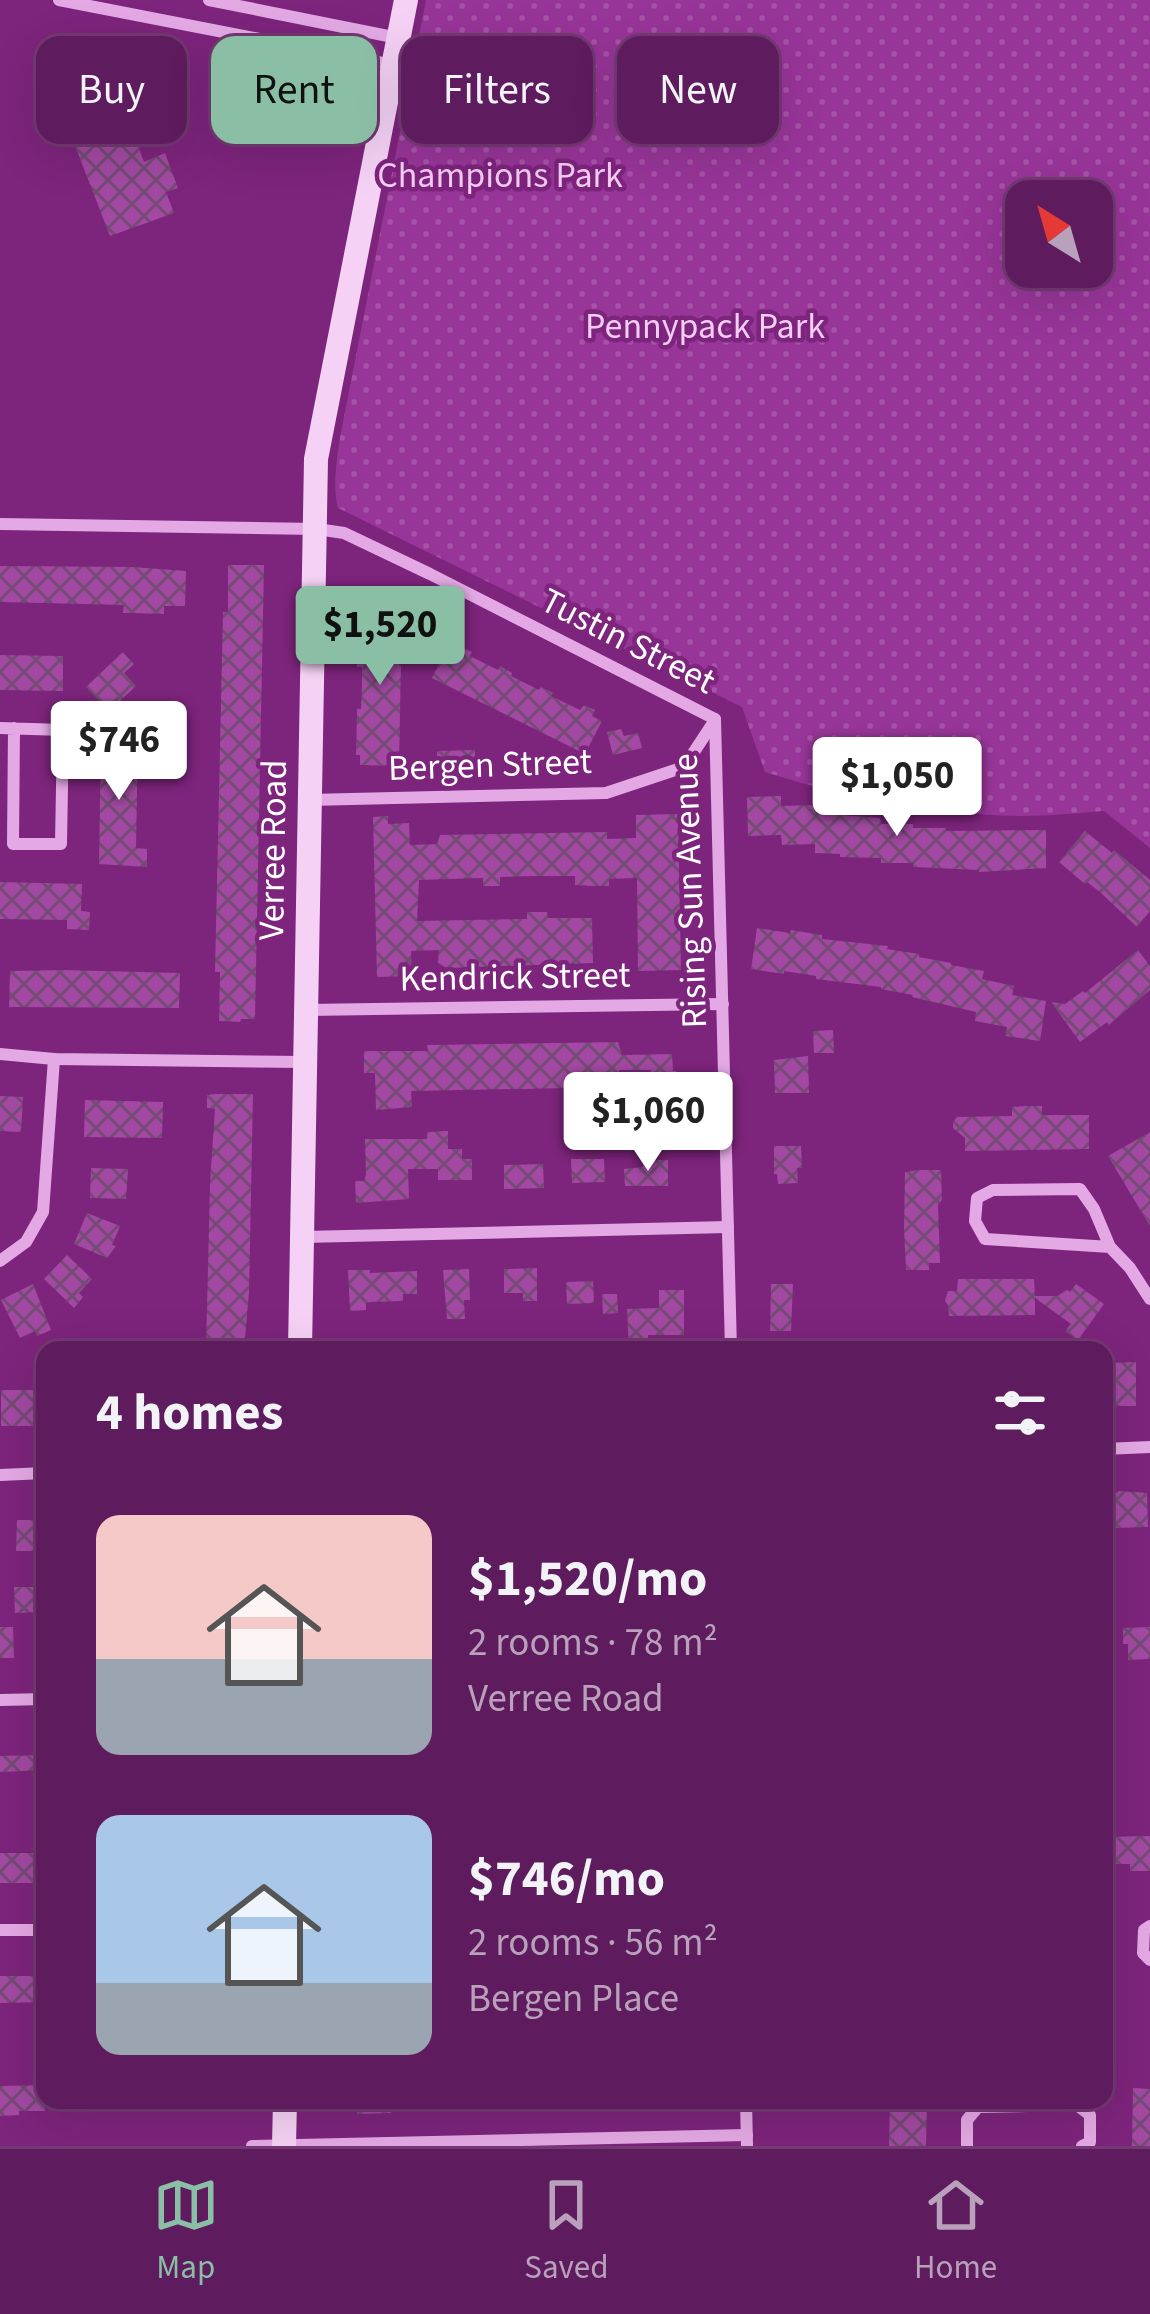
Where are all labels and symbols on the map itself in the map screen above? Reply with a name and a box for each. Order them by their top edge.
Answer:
park label: Champions Park [377,150,623,201]
north arrow [1005,180,1113,288]
park label: Pennypack Park [585,301,825,352]
street label: Tustin Street [532,575,724,707]
pin: $1,520 [282,586,478,688]
pin: $746 [48,701,190,803]
street label: Bergen Street [387,736,593,794]
pin: $1,050 [799,737,995,839]
street label: Rising Sun Avenue [660,753,720,1029]
street label: Verree Road [246,759,300,941]
street label: Kendrick Street [399,949,631,1005]
pin: $1,060 [550,1072,746,1174]

